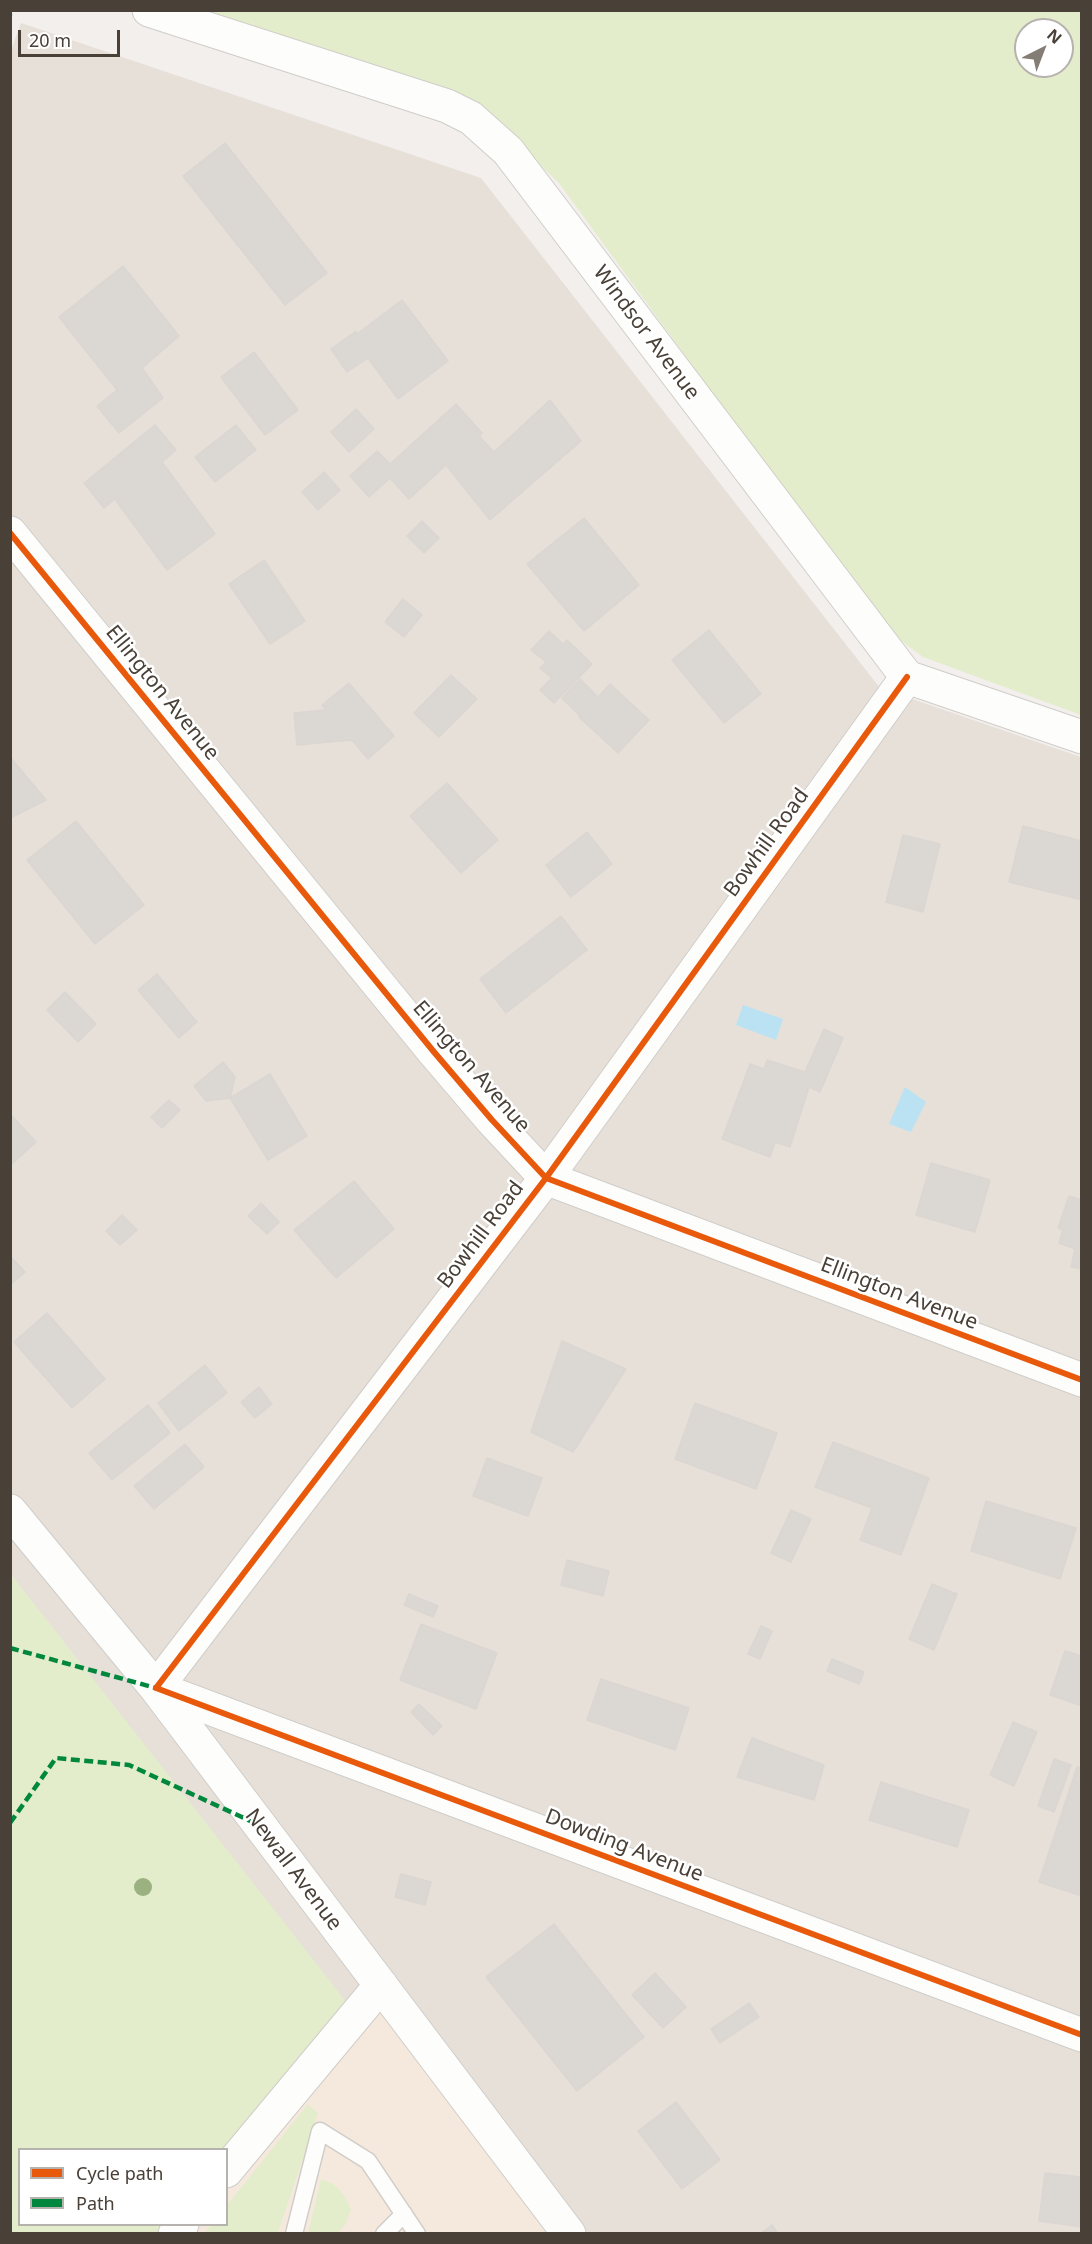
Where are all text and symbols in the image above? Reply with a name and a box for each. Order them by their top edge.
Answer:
scale bar [21,18,123,56]
north arrow [1014,18,1074,78]
text: N [1043,24,1067,49]
text: 20 m [29,28,71,52]
street label: Windsor Avenue [587,261,705,405]
street label: Ellington Avenue [100,620,224,766]
street label: Bowhill Road [719,784,815,902]
street label: Ellington Avenue [407,996,535,1138]
street label: Bowhill Road [433,1176,529,1294]
street label: Ellington Avenue [817,1252,981,1336]
street label: Newall Avenue [239,1804,347,1936]
street label: Dowding Avenue [541,1804,707,1888]
legend [18,2148,228,2226]
text: Cycle path [76,2161,163,2185]
text: Path [76,2191,115,2215]

